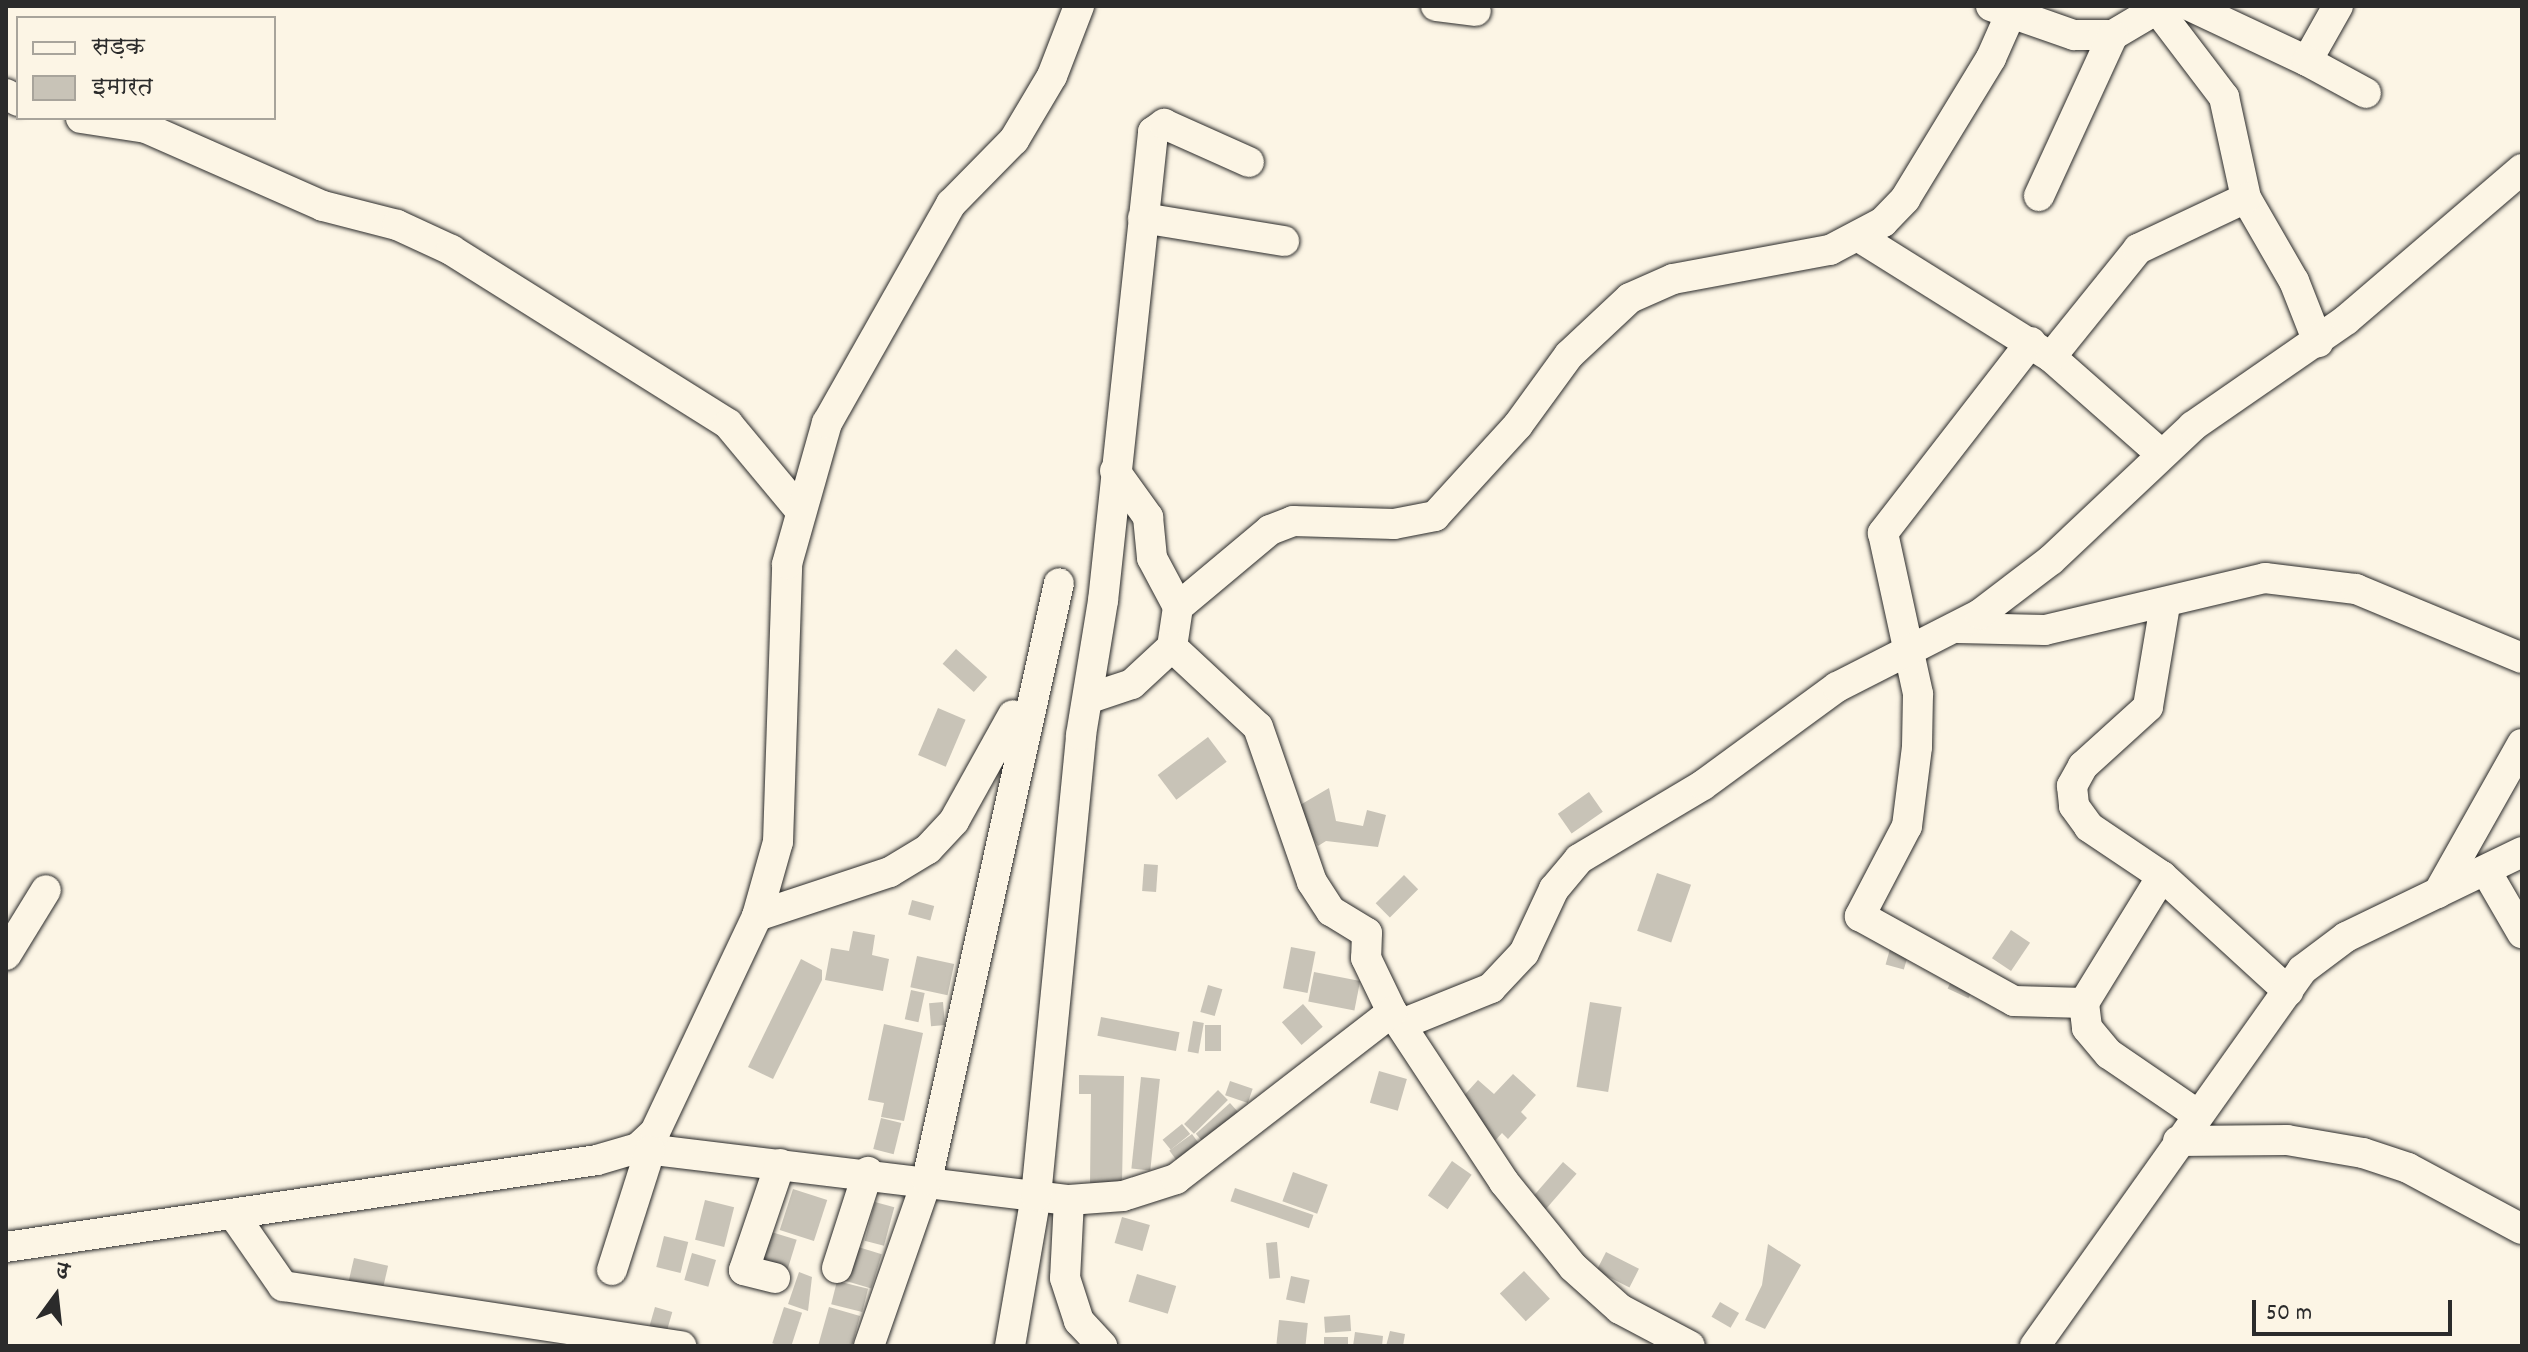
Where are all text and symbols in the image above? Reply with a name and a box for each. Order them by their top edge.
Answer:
legend [16,16,276,120]
text: सड़क [92,31,145,65]
text: इमारत [92,71,153,105]
north arrow [16,1256,96,1336]
text: उ [52,1256,72,1289]
scale bar [2256,1284,2456,1334]
text: 50 m [2266,1297,2312,1331]

